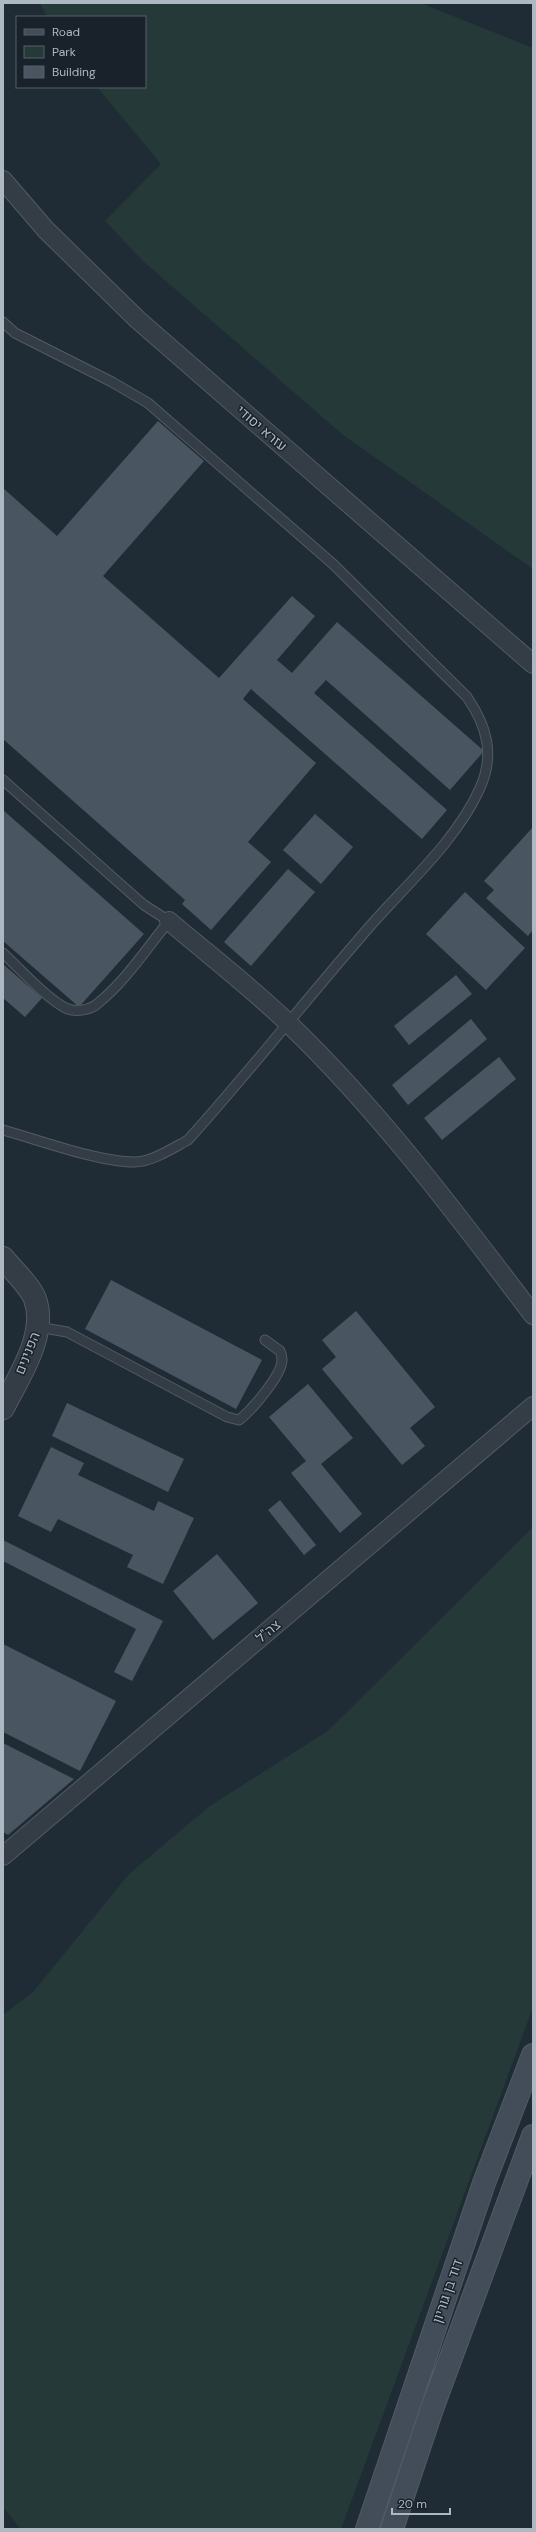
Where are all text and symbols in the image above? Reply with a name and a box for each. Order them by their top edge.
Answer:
legend [16,16,146,88]
text: Road [52,24,80,40]
text: Park [52,44,76,60]
text: Building [52,64,96,80]
street label: עזרא יסודי [233,401,291,455]
street label: הפנינים [10,1329,44,1377]
street label: צה"ל [252,1615,284,1647]
street label: דוד בן גוריון [428,2257,466,2325]
scale bar [392,2490,450,2516]
text: 20 m [398,2496,427,2512]

